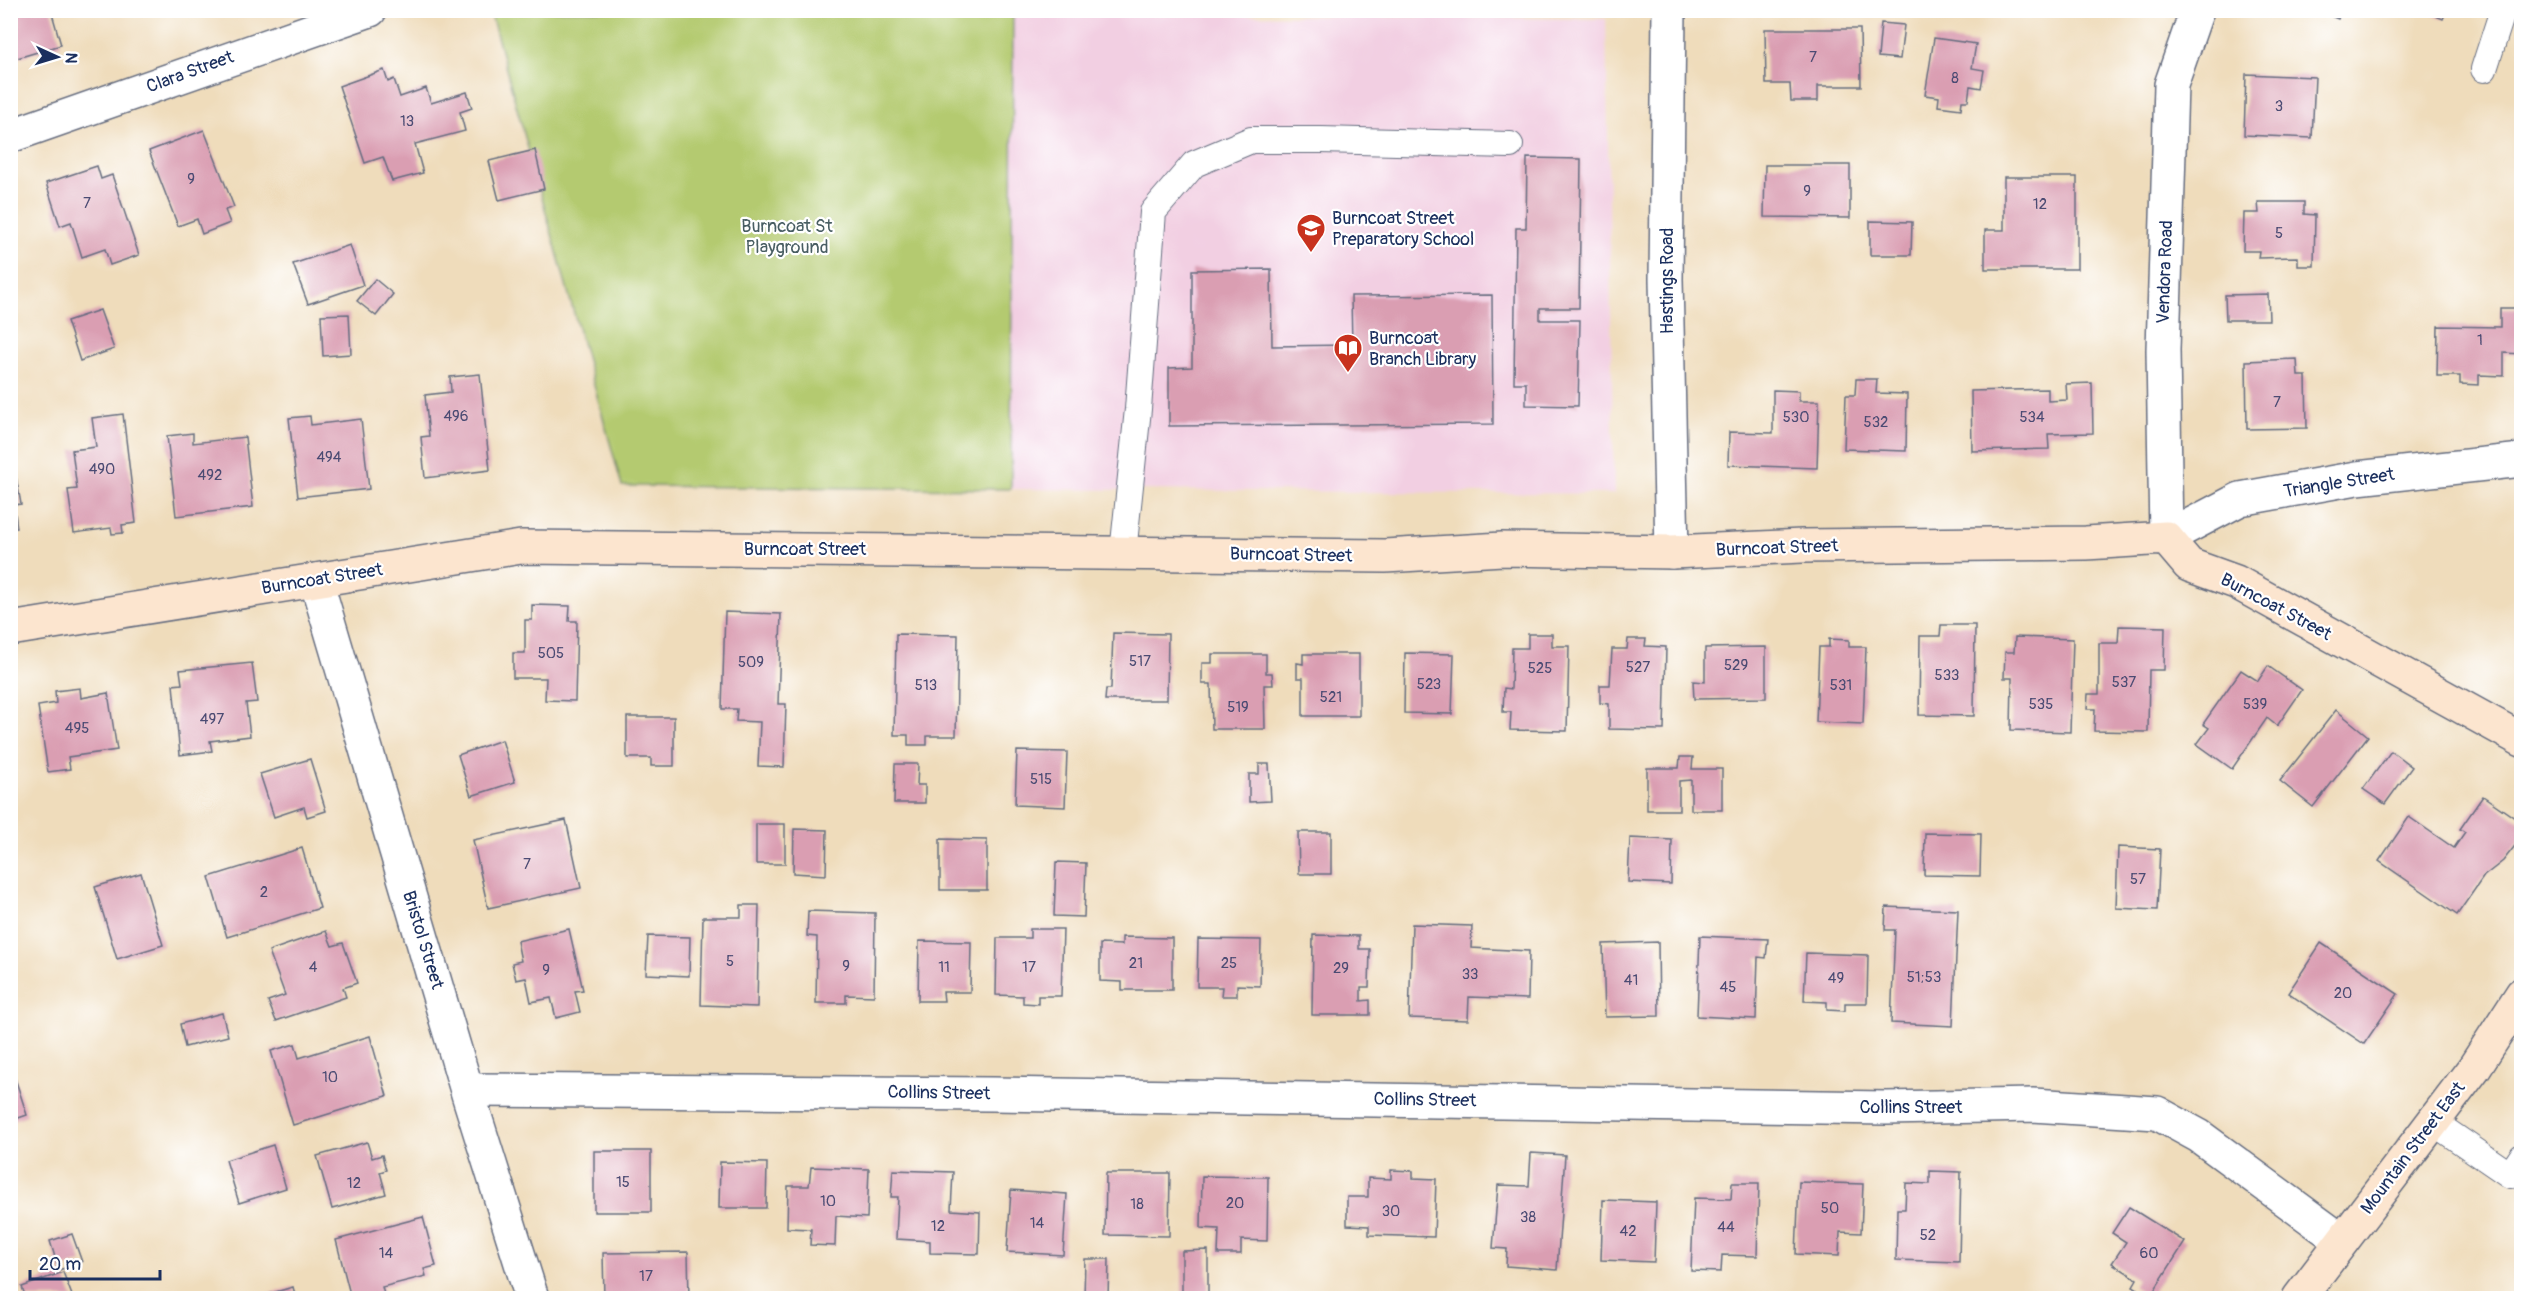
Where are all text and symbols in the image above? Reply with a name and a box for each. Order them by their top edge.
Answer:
north arrow [27,27,87,87]
street label: Clara Street [143,45,238,98]
house number: 7 [1809,48,1817,67]
text: N [61,52,81,64]
house number: 8 [1951,69,1959,88]
house number: 3 [2275,97,2283,116]
house number: 13 [400,112,414,131]
house number: 9 [187,170,195,189]
house number: 9 [1803,182,1811,201]
house number: 7 [83,194,91,213]
house number: 12 [2033,195,2047,214]
place label: Burncoat Street Preparatory School [1332,207,1474,251]
school or university icon: Burncoat Street Preparatory School [1295,212,1327,254]
park label: Burncoat St Playground [741,215,833,259]
street label: Vendora Road [2152,220,2178,324]
house number: 5 [2275,224,2283,243]
street label: Hastings Road [1656,228,1679,334]
place label: Burncoat Branch Library [1369,327,1477,371]
house number: 1 [2477,331,2483,350]
library icon: Burncoat Branch Library [1332,332,1364,374]
house number: 7 [2273,393,2281,412]
house number: 496 [443,407,469,426]
house number: 530 [1783,408,1809,427]
house number: 534 [2019,408,2045,427]
house number: 532 [1864,413,1888,432]
house number: 494 [316,448,342,467]
house number: 490 [89,460,115,479]
street label: Triangle Street [2282,463,2397,503]
house number: 492 [198,466,222,485]
street label: Burncoat Street [1715,534,1839,562]
street label: Burncoat Street [744,538,867,561]
street label: Burncoat Street [1230,542,1353,568]
street label: Burncoat Street [260,558,385,600]
street label: Burncoat Street [2217,568,2336,646]
house number: 505 [538,644,564,663]
house number: 517 [1129,652,1151,671]
house number: 509 [738,653,764,672]
house number: 529 [1724,656,1748,675]
house number: 527 [1626,658,1650,677]
house number: 525 [1528,659,1552,678]
house number: 533 [1935,666,1959,685]
house number: 537 [2112,673,2136,692]
house number: 523 [1417,675,1441,694]
house number: 513 [915,676,937,695]
house number: 531 [1830,676,1852,695]
house number: 521 [1320,688,1342,707]
house number: 535 [2029,695,2053,714]
house number: 539 [2243,695,2267,714]
house number: 519 [1227,698,1249,717]
house number: 497 [200,710,224,729]
house number: 495 [65,719,89,738]
house number: 515 [1030,770,1052,789]
house number: 7 [523,855,531,874]
house number: 57 [2130,870,2146,889]
house number: 2 [260,883,268,902]
street label: Bristol Street [397,888,449,993]
house number: 5 [726,952,734,971]
house number: 21 [1129,954,1143,973]
house number: 25 [1221,954,1237,973]
house number: 9 [842,957,850,976]
house number: 4 [309,958,318,977]
house number: 11 [938,958,950,977]
house number: 17 [1022,958,1036,977]
house number: 29 [1333,959,1349,978]
house number: 9 [542,961,550,980]
house number: 33 [1462,965,1478,984]
house number: 51;53 [1907,968,1941,987]
house number: 49 [1828,969,1844,988]
house number: 41 [1624,971,1638,990]
house number: 45 [1720,978,1736,997]
house number: 20 [2334,984,2352,1003]
house number: 10 [322,1068,338,1087]
street label: Mountain Street East [2356,1077,2471,1219]
street label: Collins Street [887,1081,991,1105]
street label: Collins Street [1373,1088,1477,1112]
street label: Collins Street [1860,1096,1963,1119]
house number: 15 [616,1173,630,1192]
house number: 12 [347,1174,361,1193]
house number: 10 [820,1192,836,1211]
house number: 20 [1226,1194,1244,1213]
house number: 18 [1130,1195,1144,1214]
house number: 50 [1821,1199,1839,1218]
house number: 30 [1382,1202,1400,1221]
house number: 38 [1520,1208,1536,1227]
house number: 14 [1030,1214,1045,1233]
house number: 12 [931,1217,945,1236]
house number: 44 [1717,1218,1735,1237]
house number: 42 [1619,1222,1637,1241]
house number: 52 [1920,1226,1936,1245]
scale bar [30,1243,160,1281]
house number: 14 [379,1244,394,1263]
house number: 60 [2140,1244,2158,1263]
text: 20 m [39,1253,81,1276]
house number: 17 [639,1267,653,1286]

